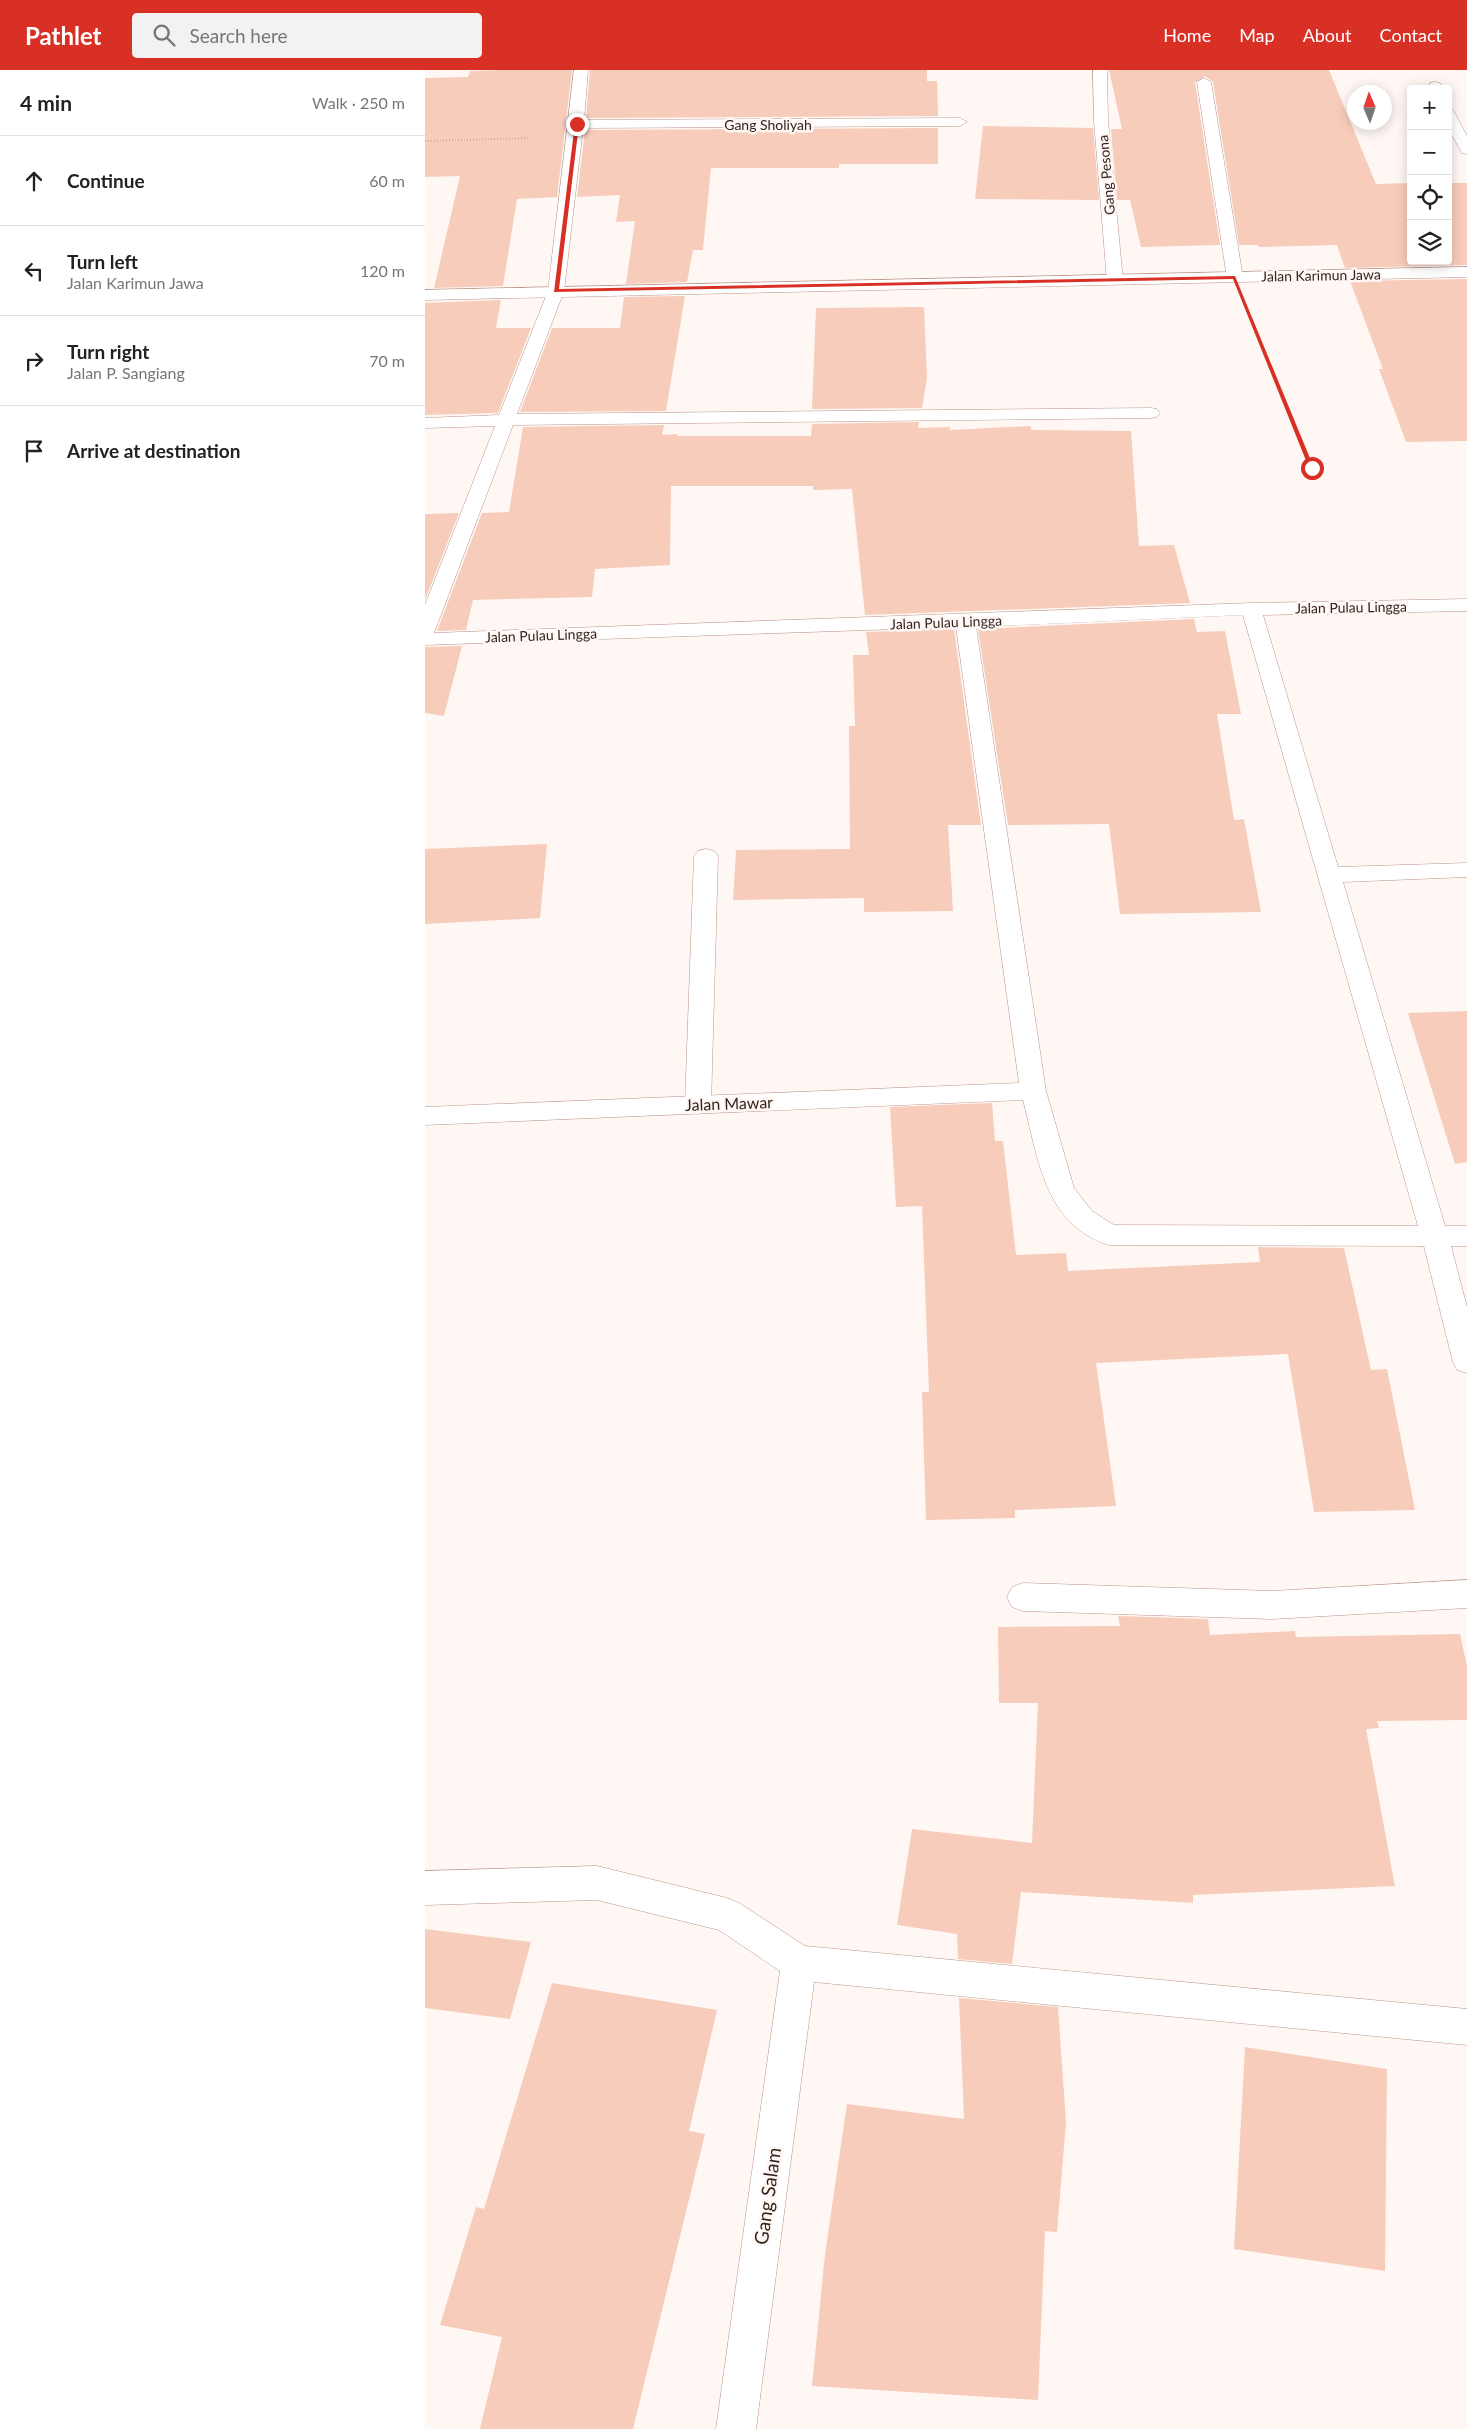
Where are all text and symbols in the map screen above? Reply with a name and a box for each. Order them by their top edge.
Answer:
search box [132,13,482,58]
text: Pathlet [25,21,102,50]
icon: search [150,21,178,49]
text: Search here [190,24,288,47]
text: Home [1163,24,1211,46]
text: Map [1239,24,1275,46]
text: About [1303,24,1352,46]
text: Contact [1380,24,1442,46]
north arrow [1347,85,1392,130]
map controls [1407,85,1452,265]
button: + [1407,85,1452,130]
text: 4 min [20,90,72,115]
text: Walk · 250 m [312,93,405,112]
route end [566,113,589,136]
street label: Gang Sholiyah [724,116,812,133]
button: − [1407,130,1452,175]
street label: Gang Pesona [1094,134,1118,216]
icon: ahead [20,167,48,195]
text: Continue [67,169,145,192]
text: 60 m [369,171,405,190]
button: locate [1407,175,1452,220]
button: layers [1407,220,1452,265]
text: Turn left [67,250,138,273]
icon: left [20,257,48,285]
text: 120 m [360,261,405,280]
street label: Jalan Karimun Jawa [1261,265,1381,285]
text: Jalan Karimun Jawa [67,273,204,292]
text: Turn right [67,340,149,363]
icon: right [20,347,48,375]
text: 70 m [369,351,405,370]
text: Jalan P. Sangiang [67,363,185,382]
icon: arrive [20,437,48,465]
text: Arrive at destination [67,439,240,462]
route start [1301,457,1324,480]
street label: Jalan Pulau Lingga [1295,598,1407,616]
street label: Jalan Pulau Lingga [890,612,1002,632]
street label: Jalan Pulau Lingga [485,625,597,645]
street label: Jalan Mawar [685,1092,773,1114]
street label: Gang Salam [749,2146,785,2246]

